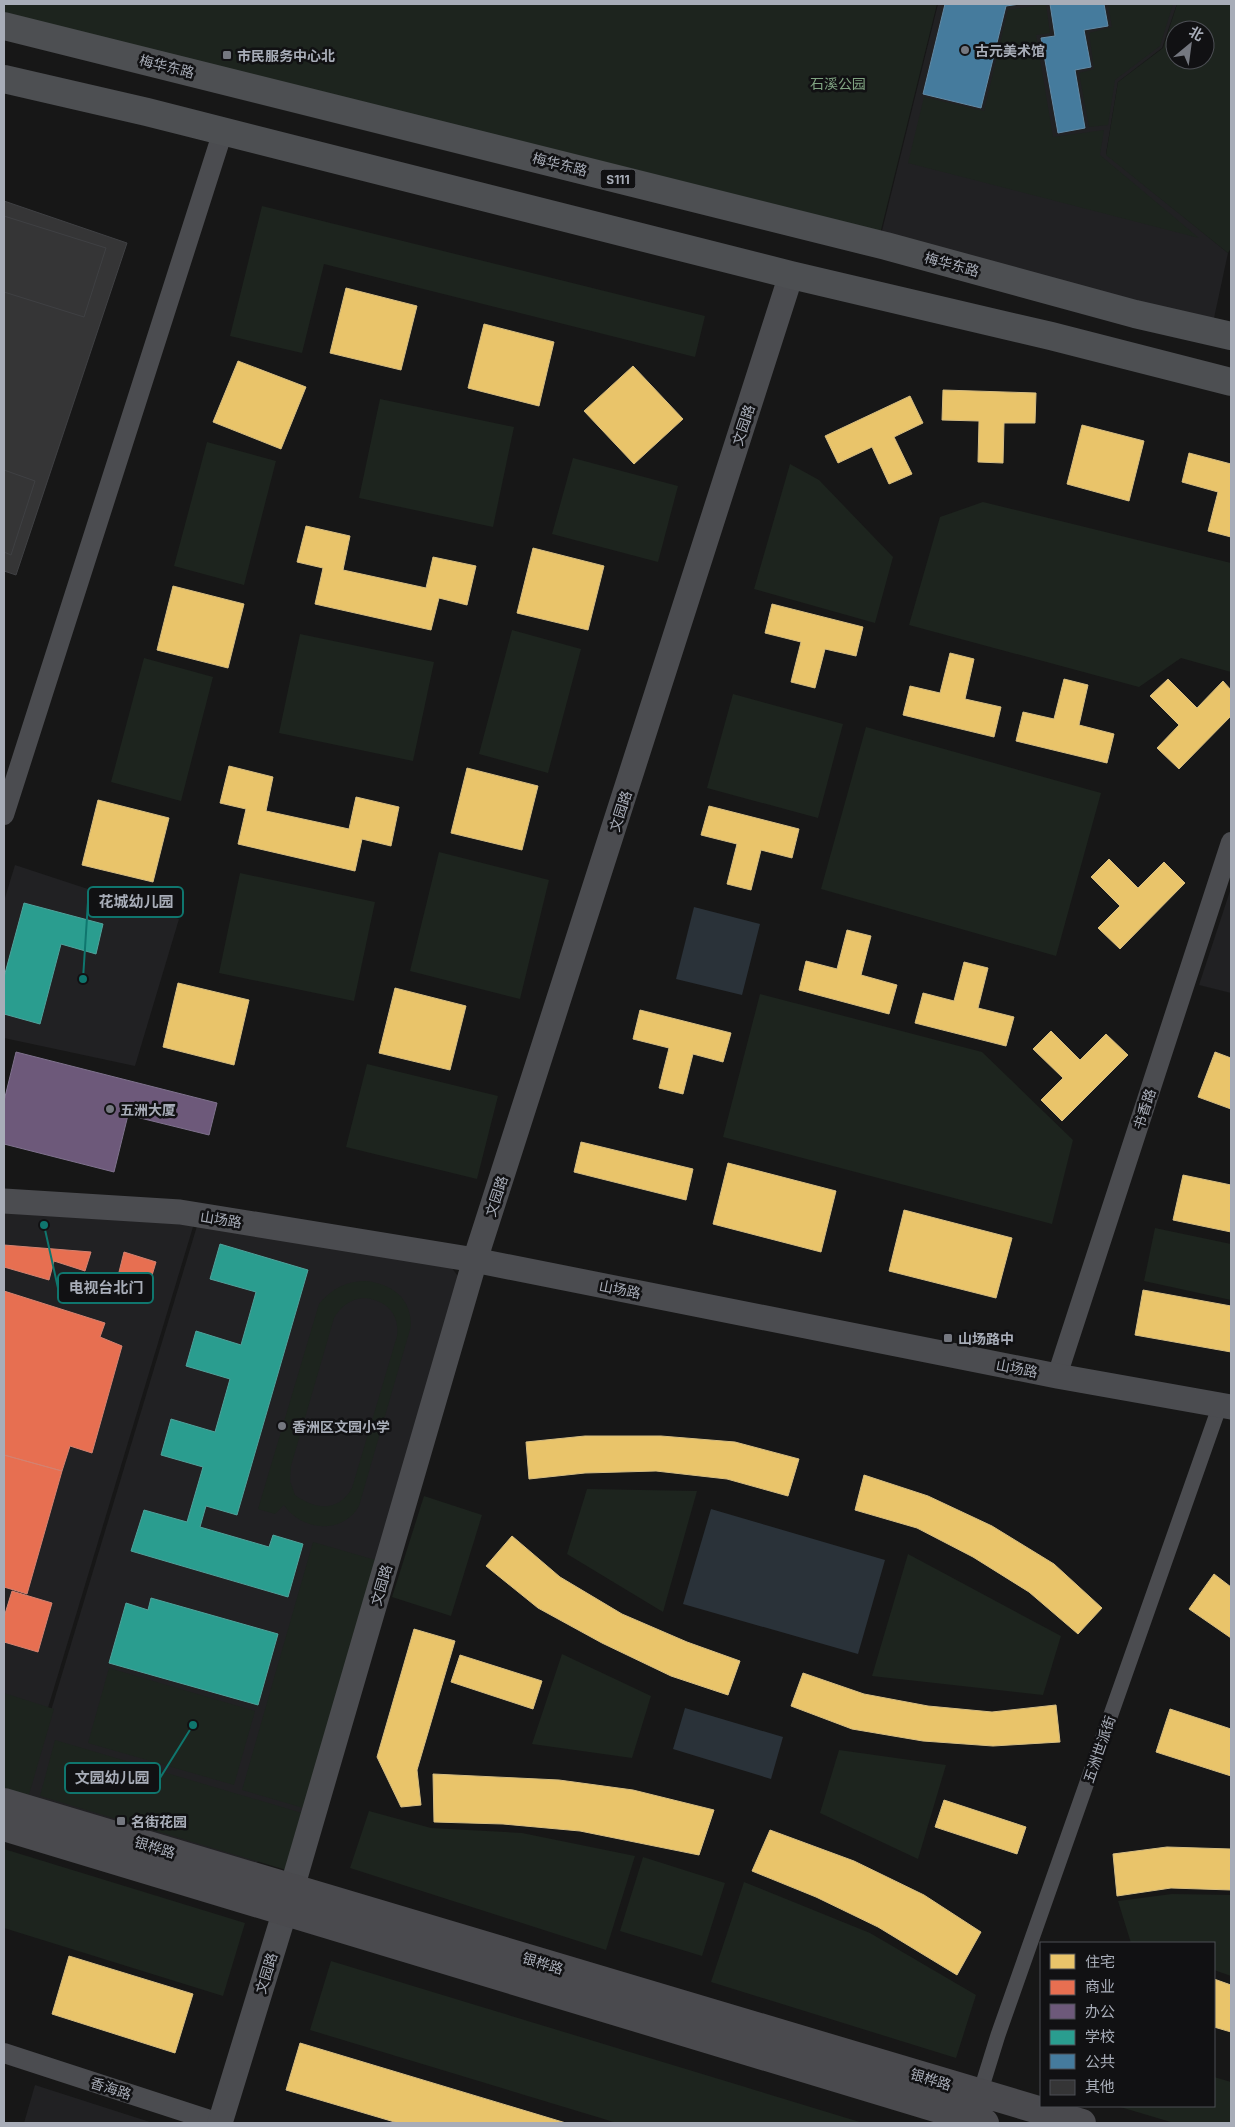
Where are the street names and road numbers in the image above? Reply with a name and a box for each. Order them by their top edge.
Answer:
street label: 梅华东路 [138,51,196,81]
street label: 梅华东路 [531,149,589,179]
road number: S111 [600,170,636,188]
street label: 梅华东路 [923,249,981,279]
street label: 文园路 [728,402,758,448]
street label: 文园路 [605,788,635,834]
street label: 书香路 [1129,1086,1159,1132]
street label: 文园路 [481,1173,511,1219]
street label: 山场路 [199,1207,243,1231]
street label: 山场路 [598,1277,642,1301]
street label: 山场路 [995,1356,1039,1380]
street label: 文园路 [367,1562,395,1608]
street label: 五洲世派街 [1080,1713,1118,1785]
street label: 银桦路 [132,1833,178,1861]
street label: 银桦路 [520,1949,566,1977]
street label: 文园路 [252,1950,280,1996]
street label: 银桦路 [908,2065,954,2093]
street label: 香海路 [88,2073,134,2103]

